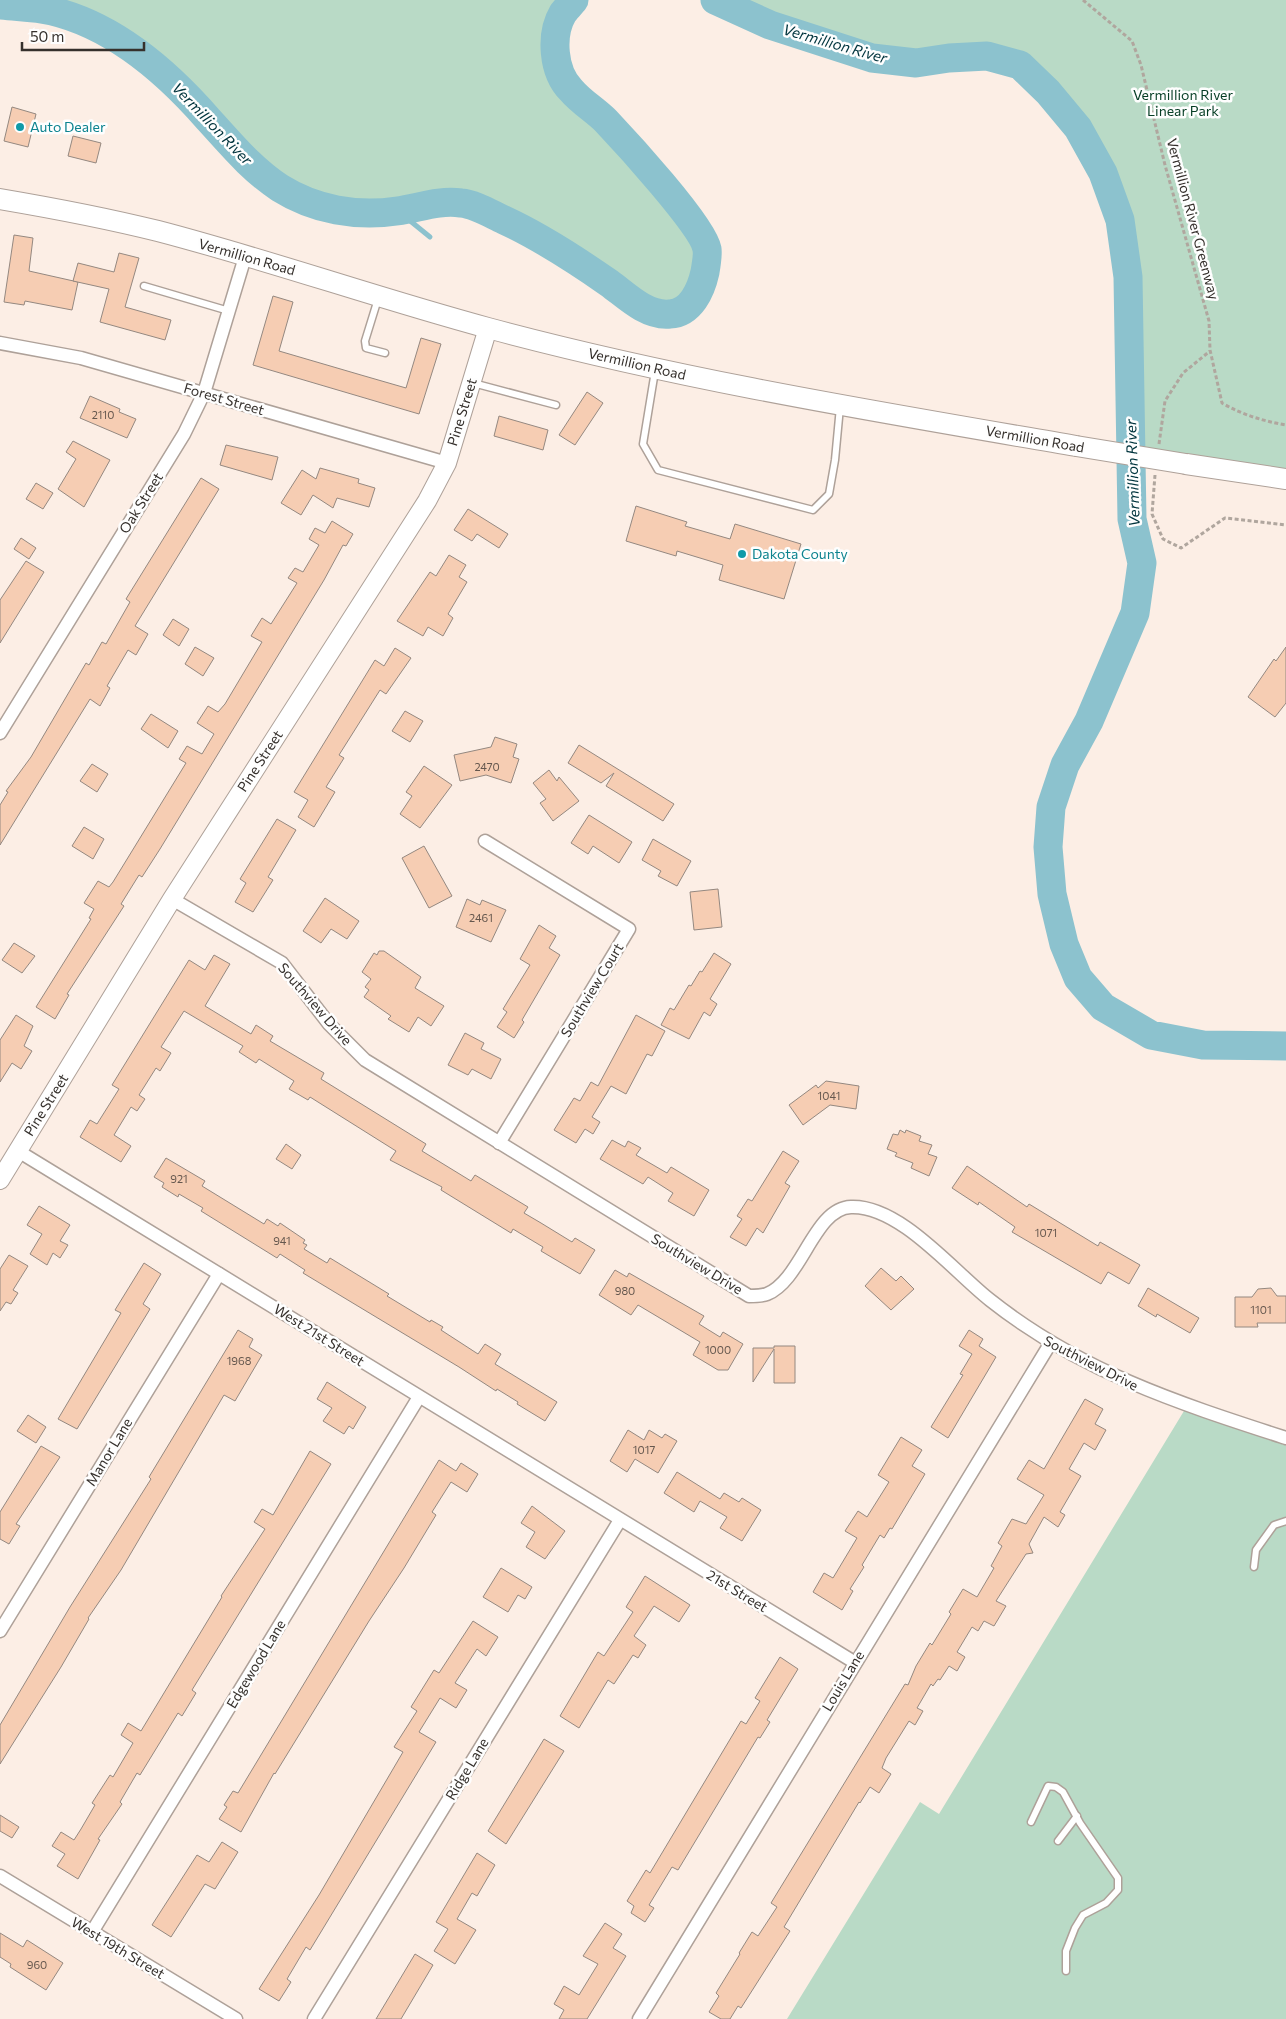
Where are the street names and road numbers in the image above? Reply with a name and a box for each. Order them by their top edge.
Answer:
street label: Vermillion River Greenway [1164,136,1223,301]
street label: Vermillion Road [197,235,297,278]
street label: Vermillion Road [587,344,688,383]
street label: Pine Street [443,376,480,448]
street label: Forest Street [182,379,267,418]
street label: Vermillion Road [984,421,1086,456]
street label: Oak Street [115,469,166,536]
street label: Pine Street [233,727,286,795]
street label: Southview Court [557,939,627,1040]
street label: Southview Drive [275,959,356,1048]
street label: Pine Street [20,1070,71,1139]
street label: Southview Drive [648,1230,746,1298]
street label: West 21st Street [271,1300,368,1369]
street label: Southview Drive [1041,1331,1141,1394]
street label: Manor Lane [82,1415,135,1489]
street label: 21st Street [704,1566,771,1616]
street label: Edgewood Lane [222,1616,289,1711]
street label: Louis Lane [818,1647,867,1714]
street label: Ridge Lane [441,1735,492,1803]
street label: West 19th Street [68,1913,168,1982]

